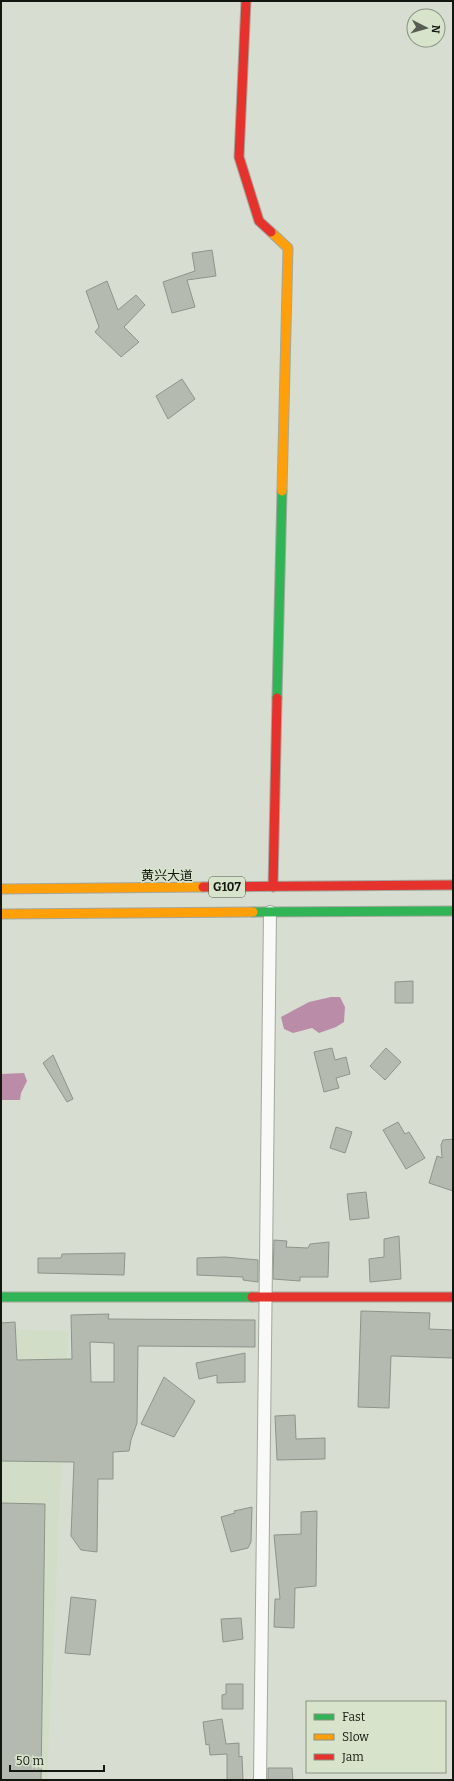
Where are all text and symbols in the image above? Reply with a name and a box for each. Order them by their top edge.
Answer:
north arrow [406,8,446,48]
text: N [428,24,442,34]
street label: 黄兴大道 [141,868,193,883]
road number: G107 [209,877,245,897]
legend [306,1701,446,1773]
text: Fast [342,1710,366,1724]
text: Slow [342,1730,369,1744]
scale bar [10,1747,104,1773]
text: Jam [341,1750,364,1764]
text: 50 m [16,1754,45,1768]

